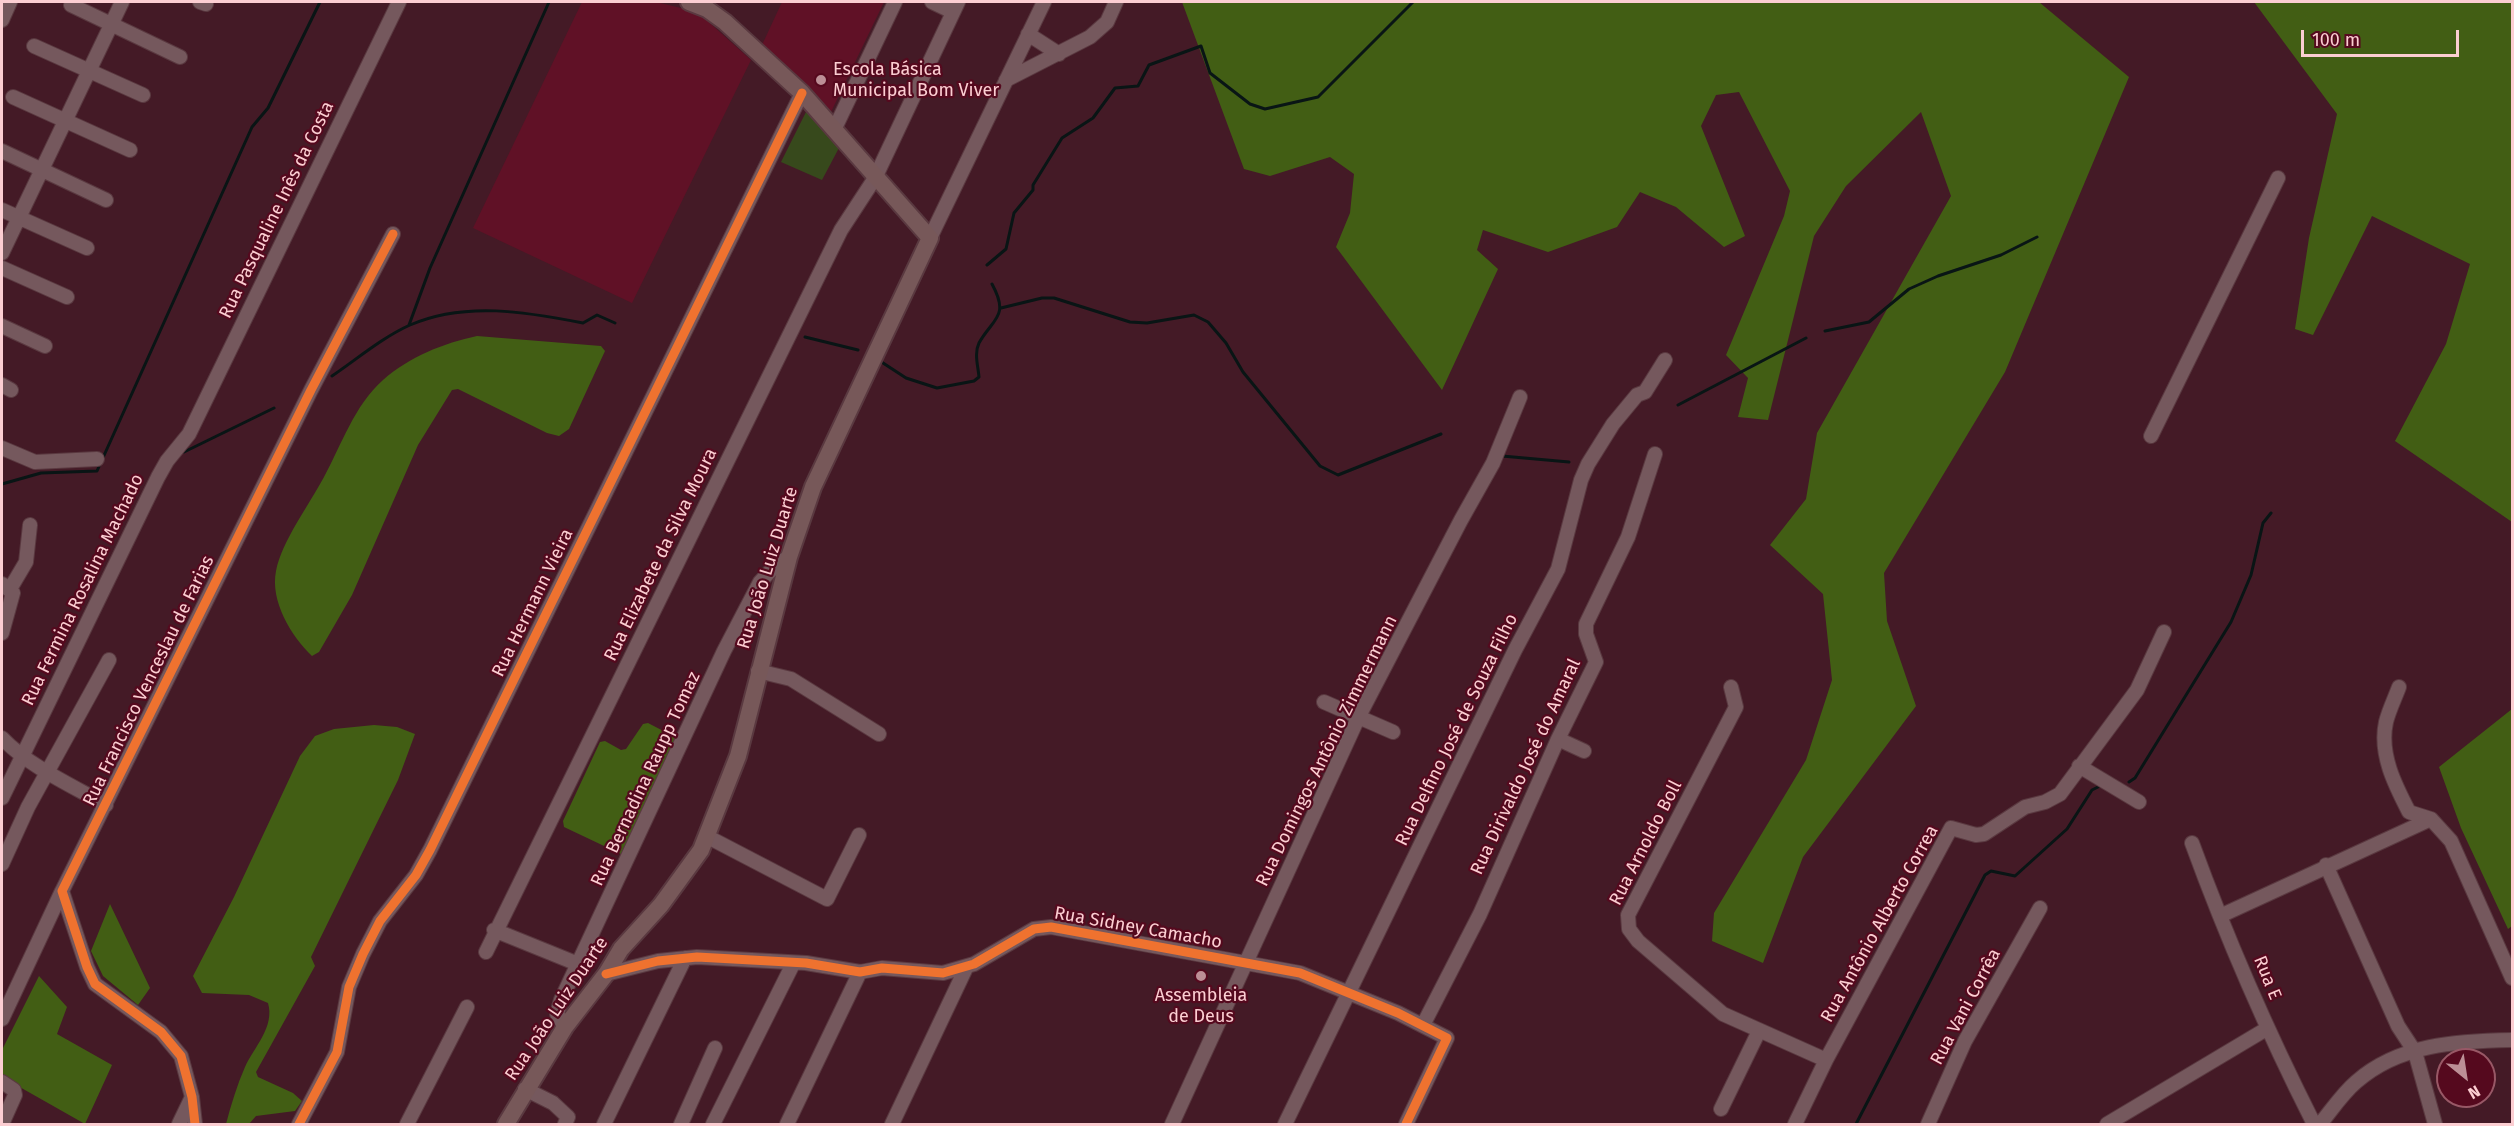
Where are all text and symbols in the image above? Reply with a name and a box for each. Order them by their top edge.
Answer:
scale bar [2304,18,2462,56]
text: 100 m [2312,29,2360,51]
place label: Escola Básica Municipal Bom Viver [833,59,999,101]
marker: Escola Básica Municipal Bom Viver [814,73,828,87]
street label: Rua Pasqualine Inês da Costa [215,98,339,322]
street label: Rua Elizabete da Silva Moura [600,445,722,665]
street label: Rua Fermina Rosalina Machado [17,471,149,709]
street label: Rua João Luiz Duarte [733,484,803,652]
street label: Rua Hermann Vieira [488,525,578,681]
street label: Rua Francisco Venceslau de Farias [79,552,219,810]
street label: Rua Delfino José de Souza Filho [1391,610,1523,850]
street label: Rua Domingos Antônio Zimmermann [1252,612,1402,890]
street label: Rua Dirivaldo José do Amaral [1466,656,1586,878]
street label: Rua Bernadina Raupp Tomaz [587,668,705,890]
street label: Rua Arnoldo Boll [1605,777,1687,909]
street label: Rua Antônio Alberto Correa [1817,822,1943,1026]
street label: Rua Sidney Camacho [1052,903,1224,953]
street label: Rua João Luiz Duarte [501,933,613,1085]
street label: Rua Vani Corrêa [1926,945,2006,1069]
street label: Rua E [2248,953,2286,1003]
marker: Assembleia de Deus [1194,969,1208,983]
place label: Assembleia de Deus [1155,985,1247,1028]
north arrow [2436,1048,2496,1108]
text: N [2465,1081,2484,1103]

